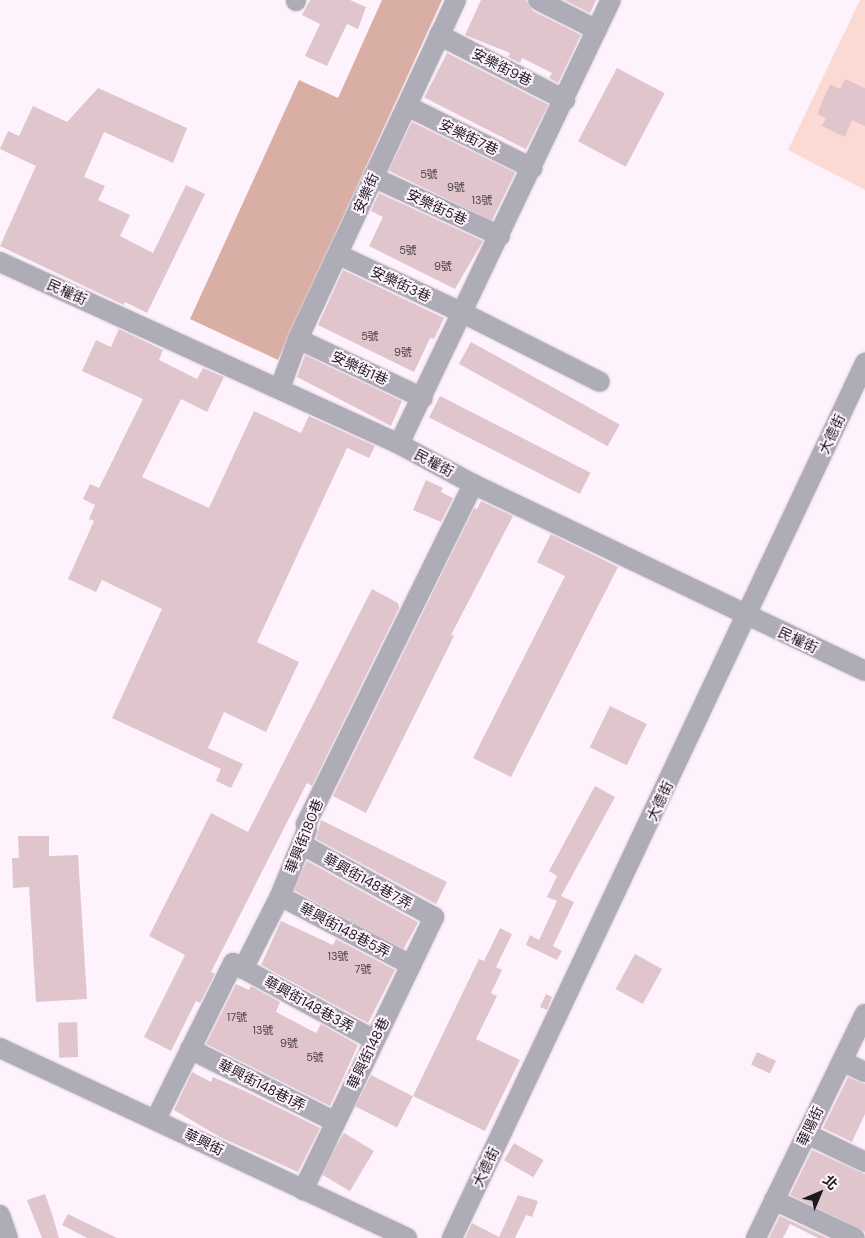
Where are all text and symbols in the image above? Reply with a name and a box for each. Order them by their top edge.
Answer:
street label: 安樂街9巷 [469,45,535,89]
street label: 安樂街7巷 [437,116,501,158]
house number: 5號 [420,167,438,181]
street label: 安樂街 [350,170,382,216]
house number: 9號 [447,180,465,194]
street label: 安樂街5巷 [404,186,470,228]
house number: 13號 [472,193,492,207]
house number: 5號 [399,243,417,257]
house number: 9號 [434,259,452,273]
street label: 安樂街3巷 [368,263,434,305]
street label: 民權街 [44,276,90,308]
house number: 5號 [361,329,379,343]
house number: 9號 [394,345,412,359]
street label: 安樂街1巷 [329,348,391,388]
street label: 大德街 [816,411,848,457]
street label: 民權街 [412,446,456,480]
street label: 民權街 [775,624,821,656]
street label: 大德街 [644,778,676,824]
street label: 華興街180巷 [282,796,326,876]
street label: 華興街148巷7弄 [321,850,415,912]
street label: 華興街148巷5弄 [297,899,393,961]
house number: 13號 [328,949,348,963]
house number: 7號 [355,962,371,976]
street label: 華興街148巷3弄 [261,972,357,1036]
house number: 17號 [227,1010,247,1024]
street label: 華興街148巷 [343,1015,393,1091]
house number: 13號 [253,1023,273,1037]
house number: 9號 [280,1036,298,1050]
house number: 5號 [306,1050,324,1064]
street label: 華興街148巷1弄 [216,1056,308,1114]
street label: 華陽街 [793,1103,827,1149]
street label: 華興街 [181,1125,227,1159]
street label: 大德街 [470,1144,502,1190]
north arrow [795,1168,845,1218]
text: 北 [819,1171,842,1194]

